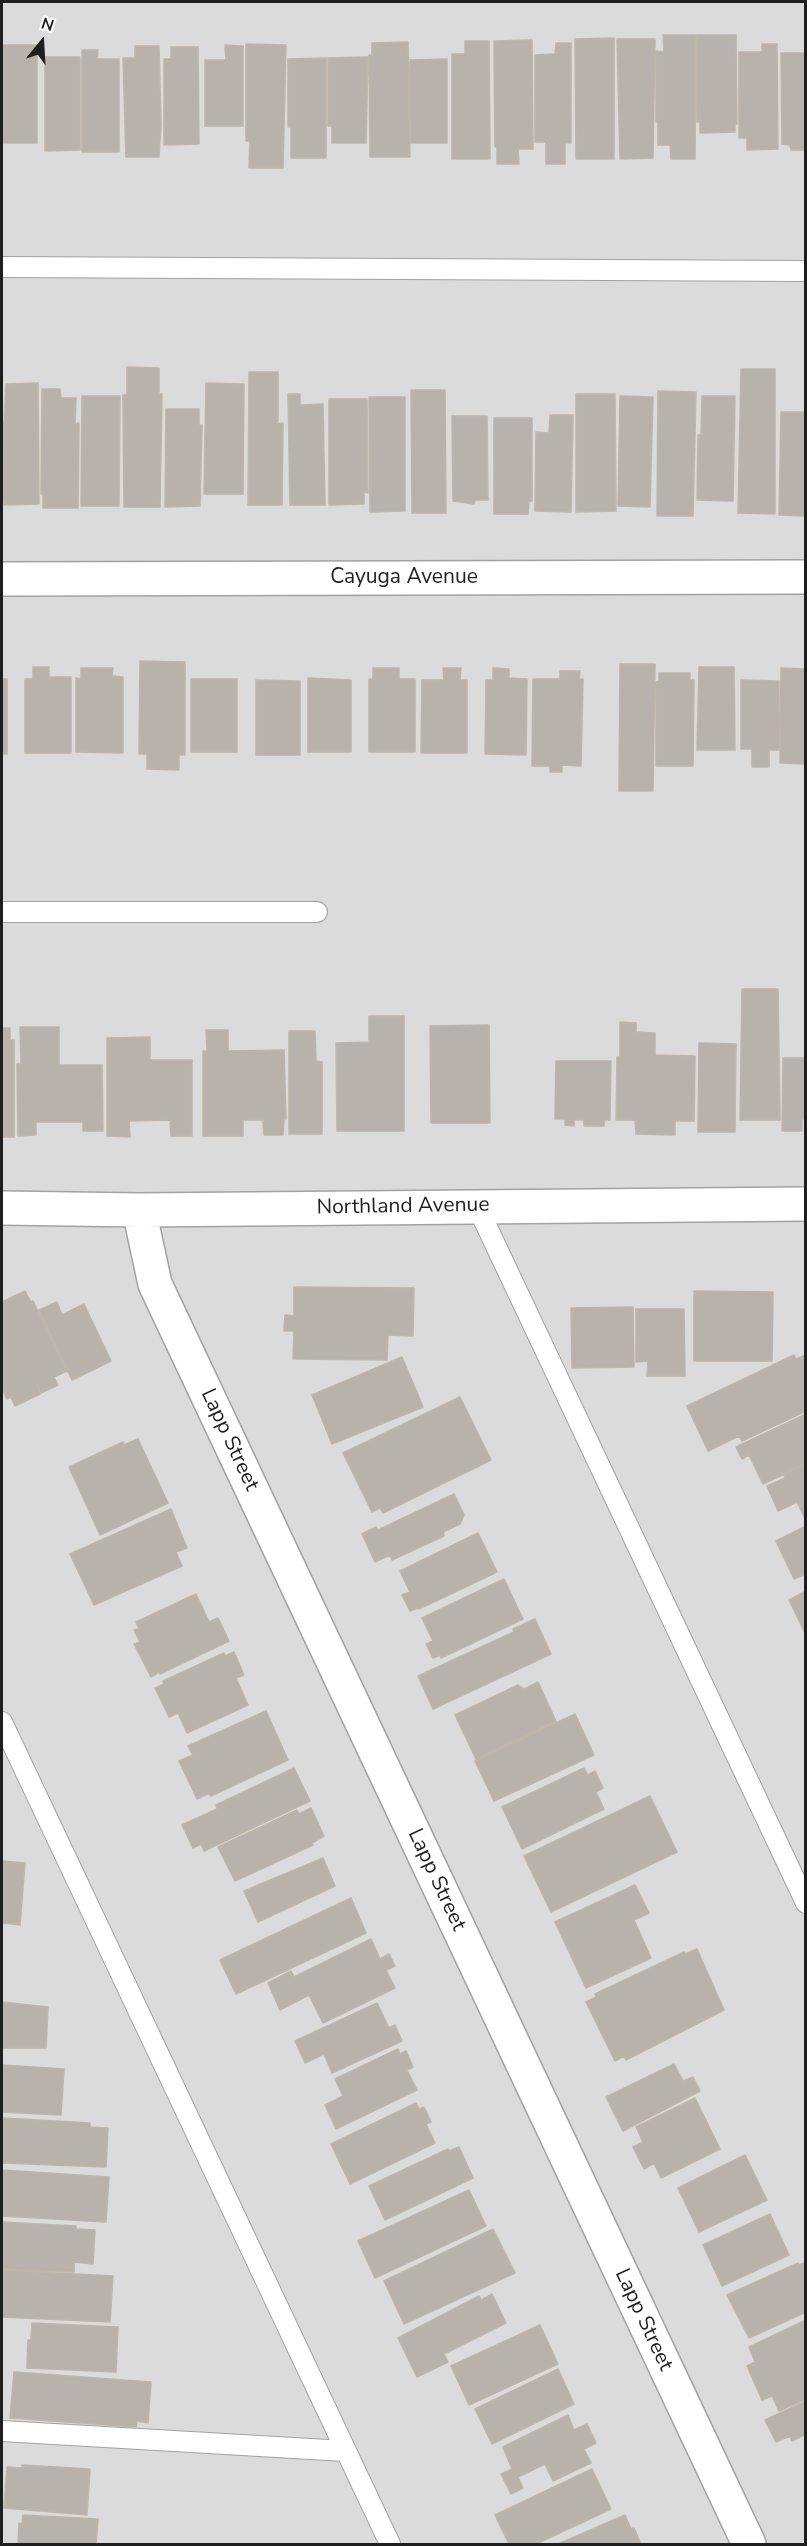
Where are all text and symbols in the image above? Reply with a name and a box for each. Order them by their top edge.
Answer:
north arrow [12,12,72,72]
text: N [38,13,57,37]
street label: Cayuga Avenue [330,565,478,591]
street label: Northland Avenue [316,1193,490,1221]
street label: Lapp Street [194,1385,264,1495]
street label: Lapp Street [401,1825,471,1935]
street label: Lapp Street [608,2265,678,2375]

